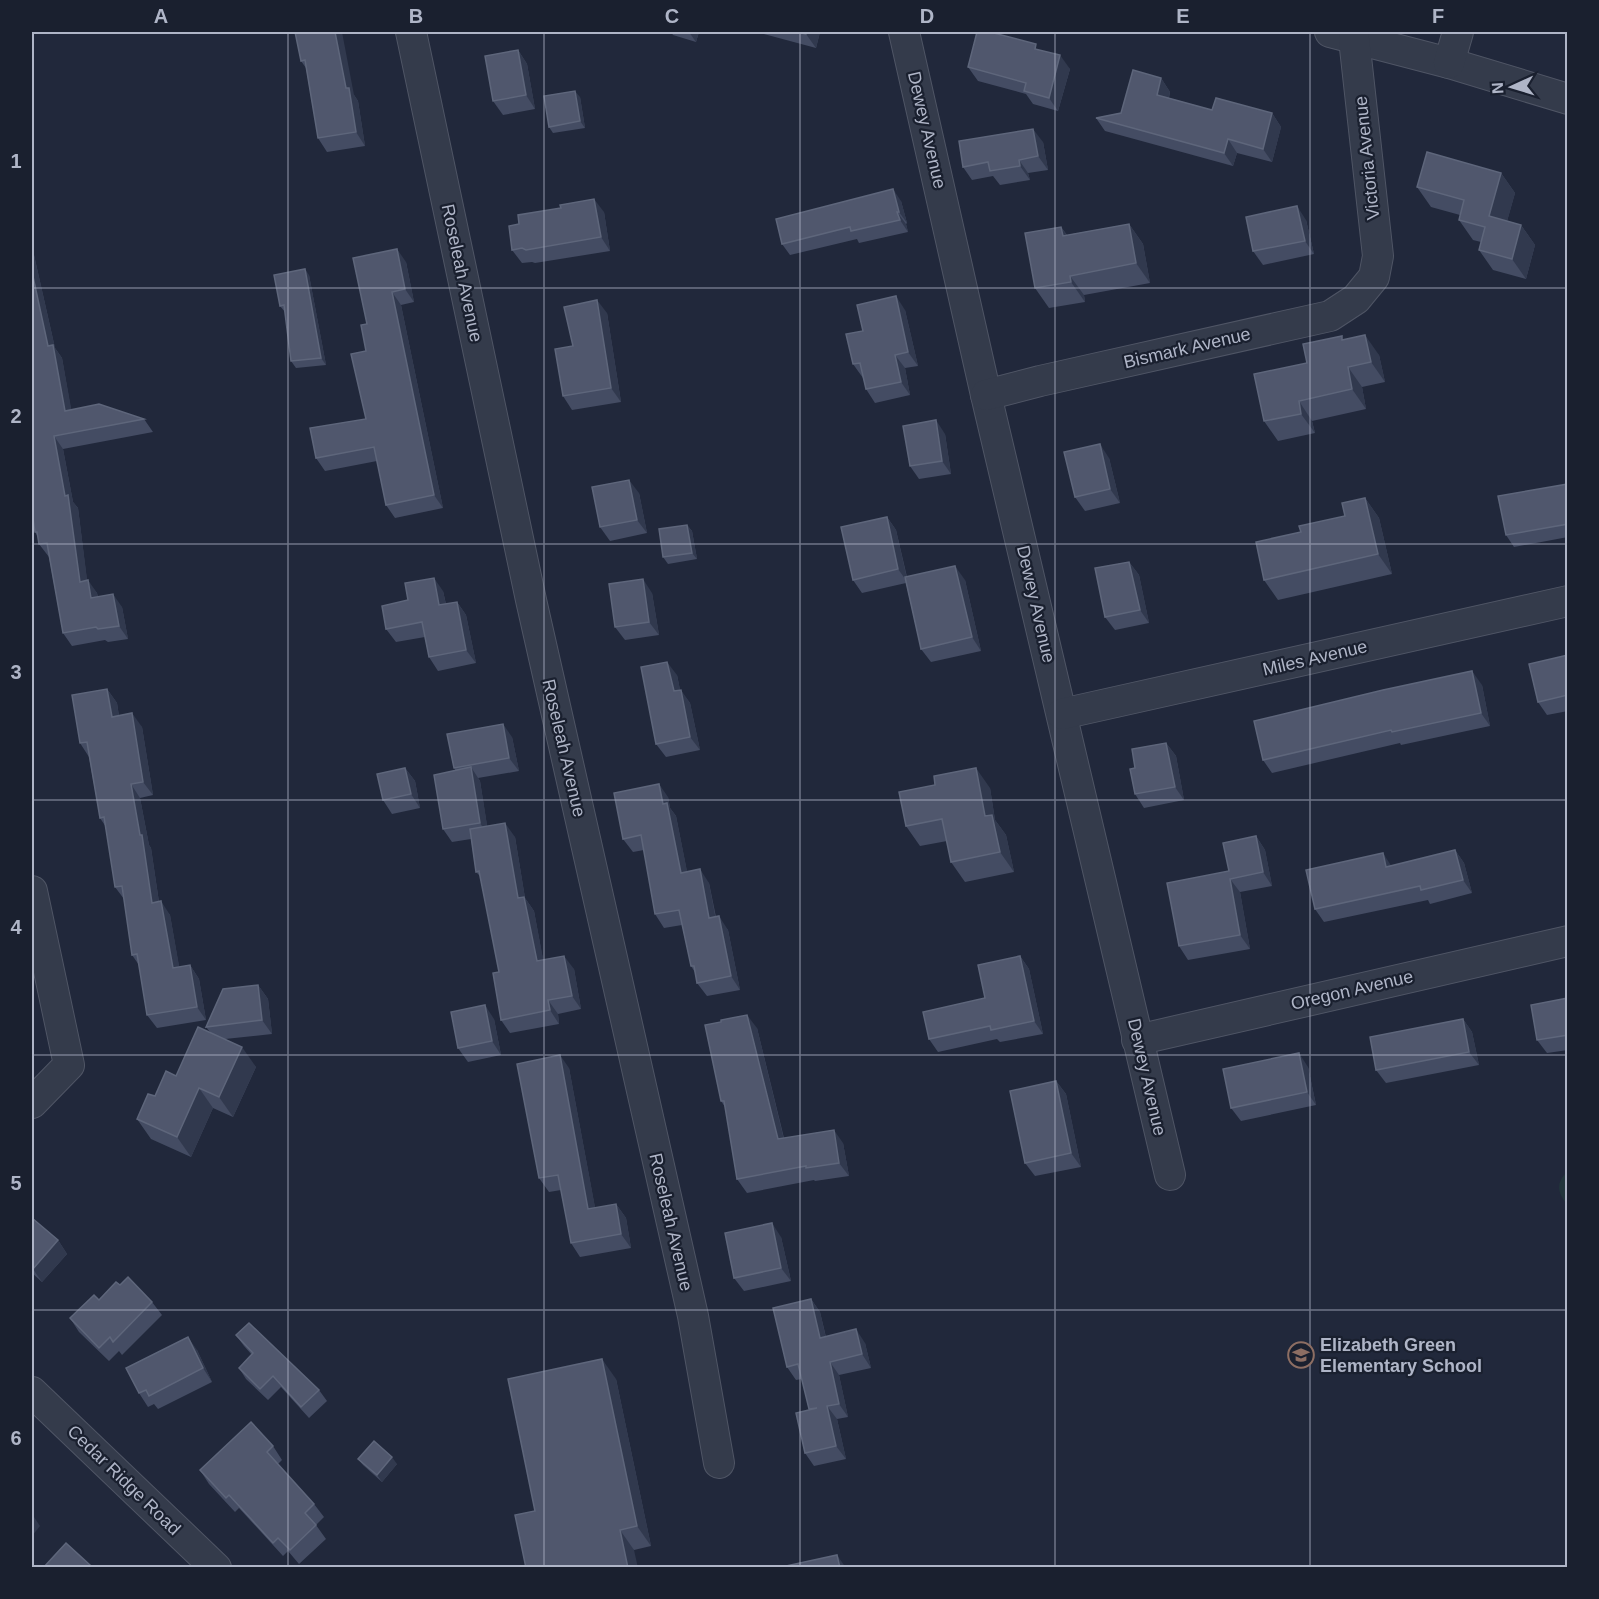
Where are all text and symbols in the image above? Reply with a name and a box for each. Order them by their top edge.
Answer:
text: A [154,5,168,27]
text: B [409,5,423,27]
text: C [665,5,679,27]
text: D [920,5,934,27]
text: E [1176,5,1190,27]
text: F [1432,5,1444,27]
north arrow [1482,57,1542,117]
street label: Dewey Avenue [904,69,950,191]
text: N [1489,82,1506,94]
street label: Victoria Avenue [1351,95,1383,221]
text: 1 [10,150,22,172]
street label: Roseleah Avenue [438,202,486,344]
street label: Bismark Avenue [1122,324,1252,372]
text: 2 [10,405,22,427]
street label: Dewey Avenue [1013,543,1059,665]
street label: Miles Avenue [1261,636,1369,680]
text: 3 [10,661,22,683]
street label: Roseleah Avenue [538,677,590,819]
text: 4 [10,916,22,938]
street label: Oregon Avenue [1289,966,1415,1014]
street label: Dewey Avenue [1124,1016,1170,1138]
street label: Roseleah Avenue [645,1151,697,1293]
text: 5 [10,1172,22,1194]
place label: Elizabeth Green Elementary School [1320,1335,1482,1376]
school or university icon: Elizabeth Green Elementary School [1286,1340,1316,1370]
street label: Cedar Ridge Road [63,1421,185,1539]
text: 6 [10,1427,22,1449]

